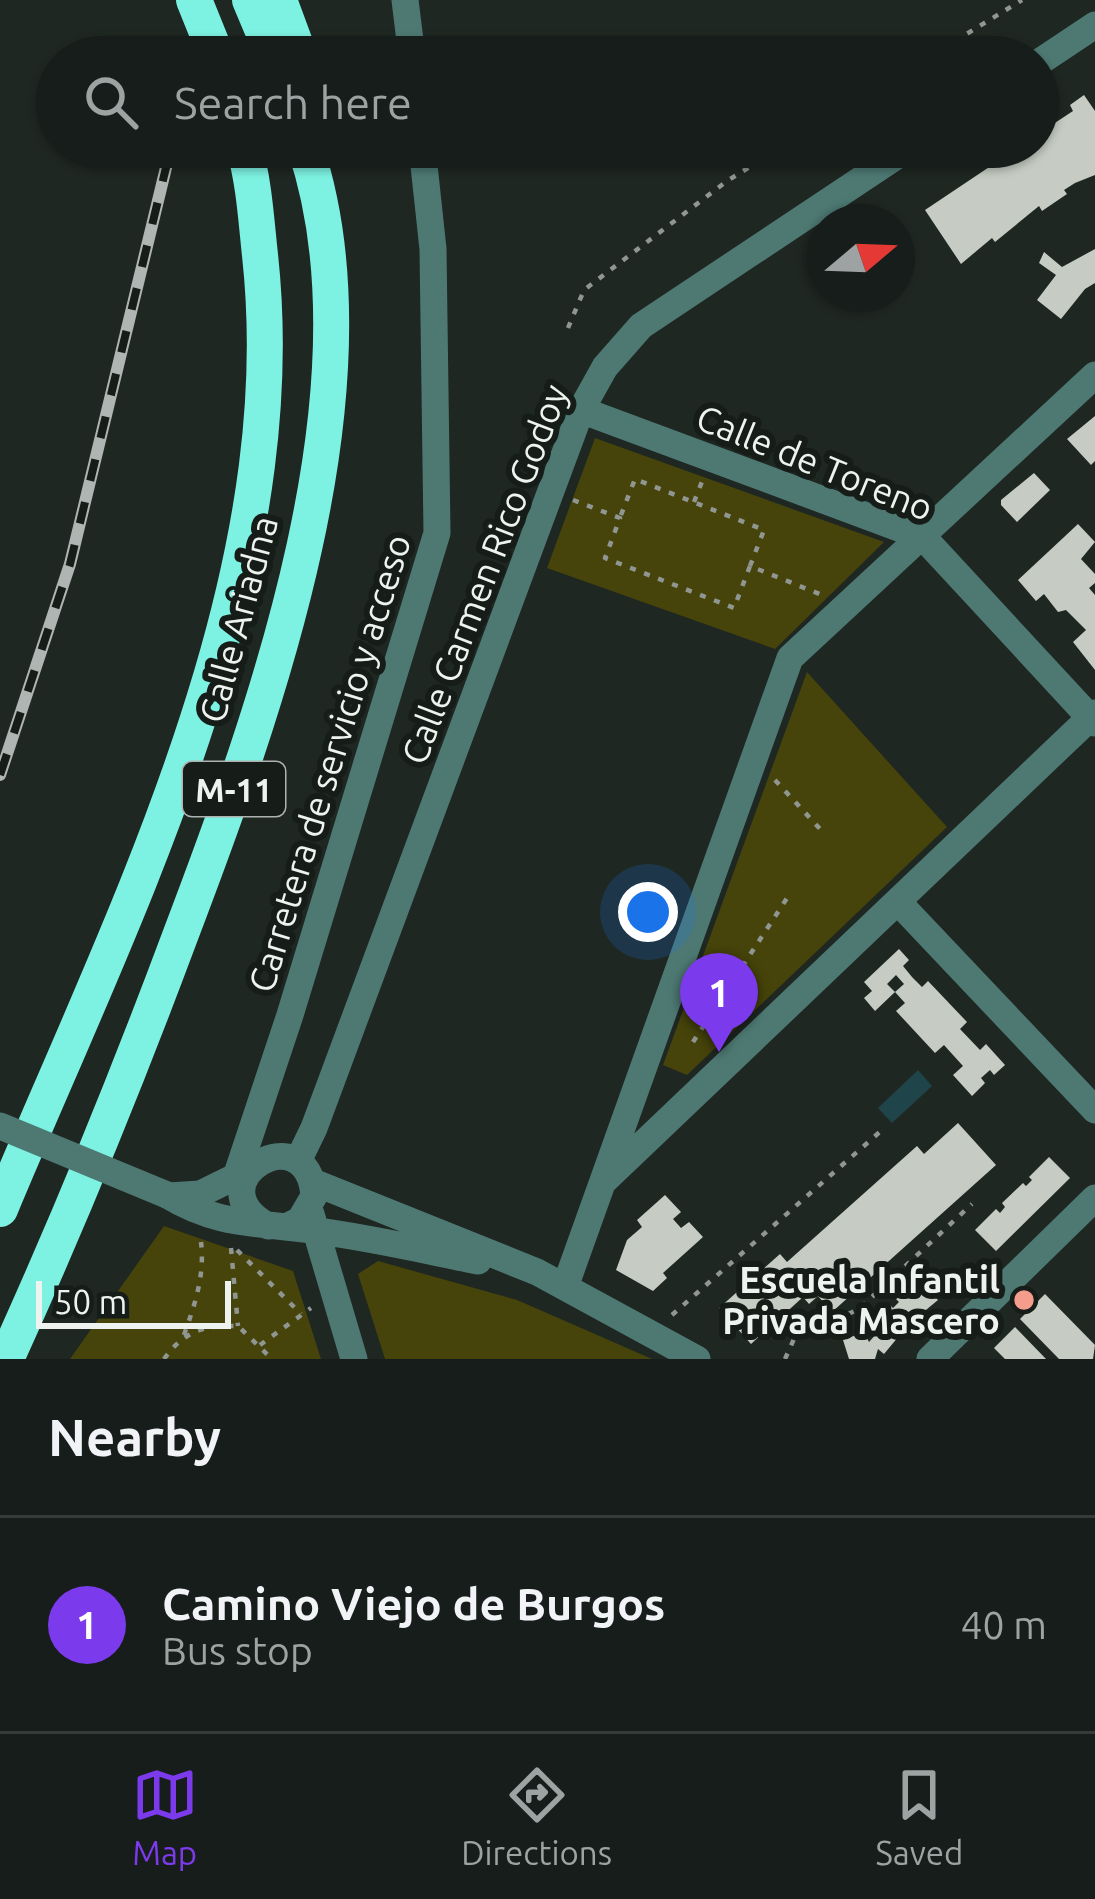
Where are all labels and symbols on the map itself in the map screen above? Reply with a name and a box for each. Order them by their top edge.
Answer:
north arrow [807,204,915,312]
street label: Calle Carmen Rico Godoy [393,379,575,769]
street label: Calle de Toreno [691,396,939,528]
street label: Calle Ariadna [191,511,285,727]
street label: Carretera de servicio y acceso [240,529,418,997]
road number: M-11 [183,762,285,816]
your location [618,882,678,942]
pin: 1 [680,953,758,1052]
place label: Escuela Infantil Privada Mascero [722,1259,1000,1341]
scale bar [36,1275,231,1328]
marker: Escuela Infantil Privada Mascero [1011,1287,1037,1313]

